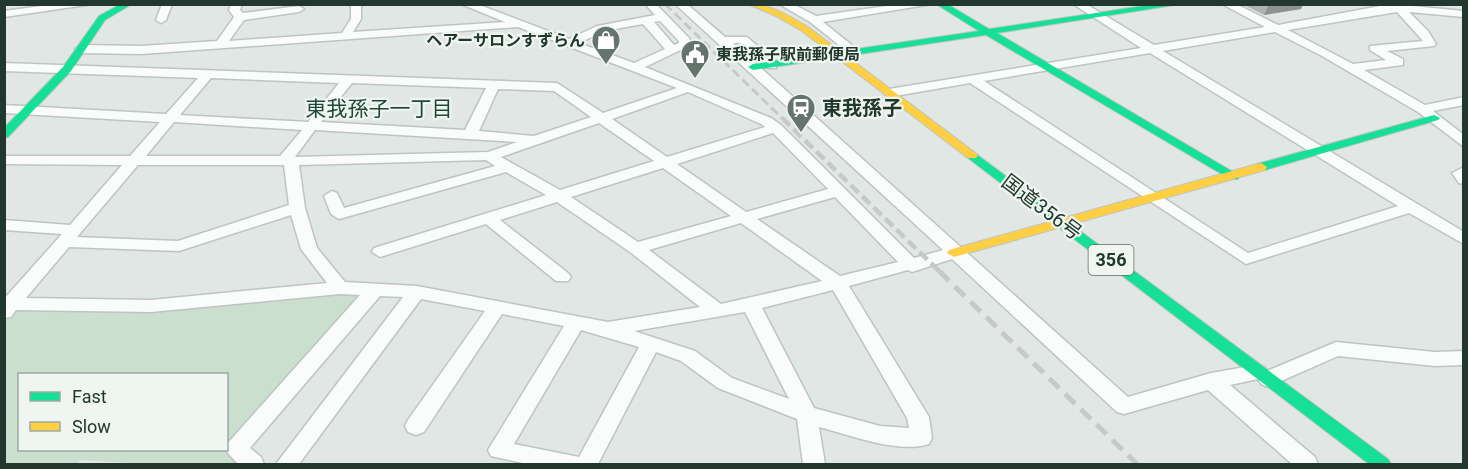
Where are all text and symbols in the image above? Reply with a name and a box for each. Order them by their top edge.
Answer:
shop icon: ヘアーサロンすずらん [590,24,622,66]
place label: ヘアーサロンすずらん [426,31,585,50]
public building icon: 東我孫子駅前郵便局 [679,38,711,80]
place label: 東我孫子駅前郵便局 [716,45,860,64]
station icon: 東我孫子 [785,92,817,134]
place label: 東我孫子 [822,96,902,120]
district label: 東我孫子一丁目 [306,97,453,121]
street label: 国道356号 [997,169,1087,245]
road number: 356 [1088,245,1134,275]
legend [18,373,228,451]
text: Fast [72,386,107,407]
text: Slow [72,416,111,437]

